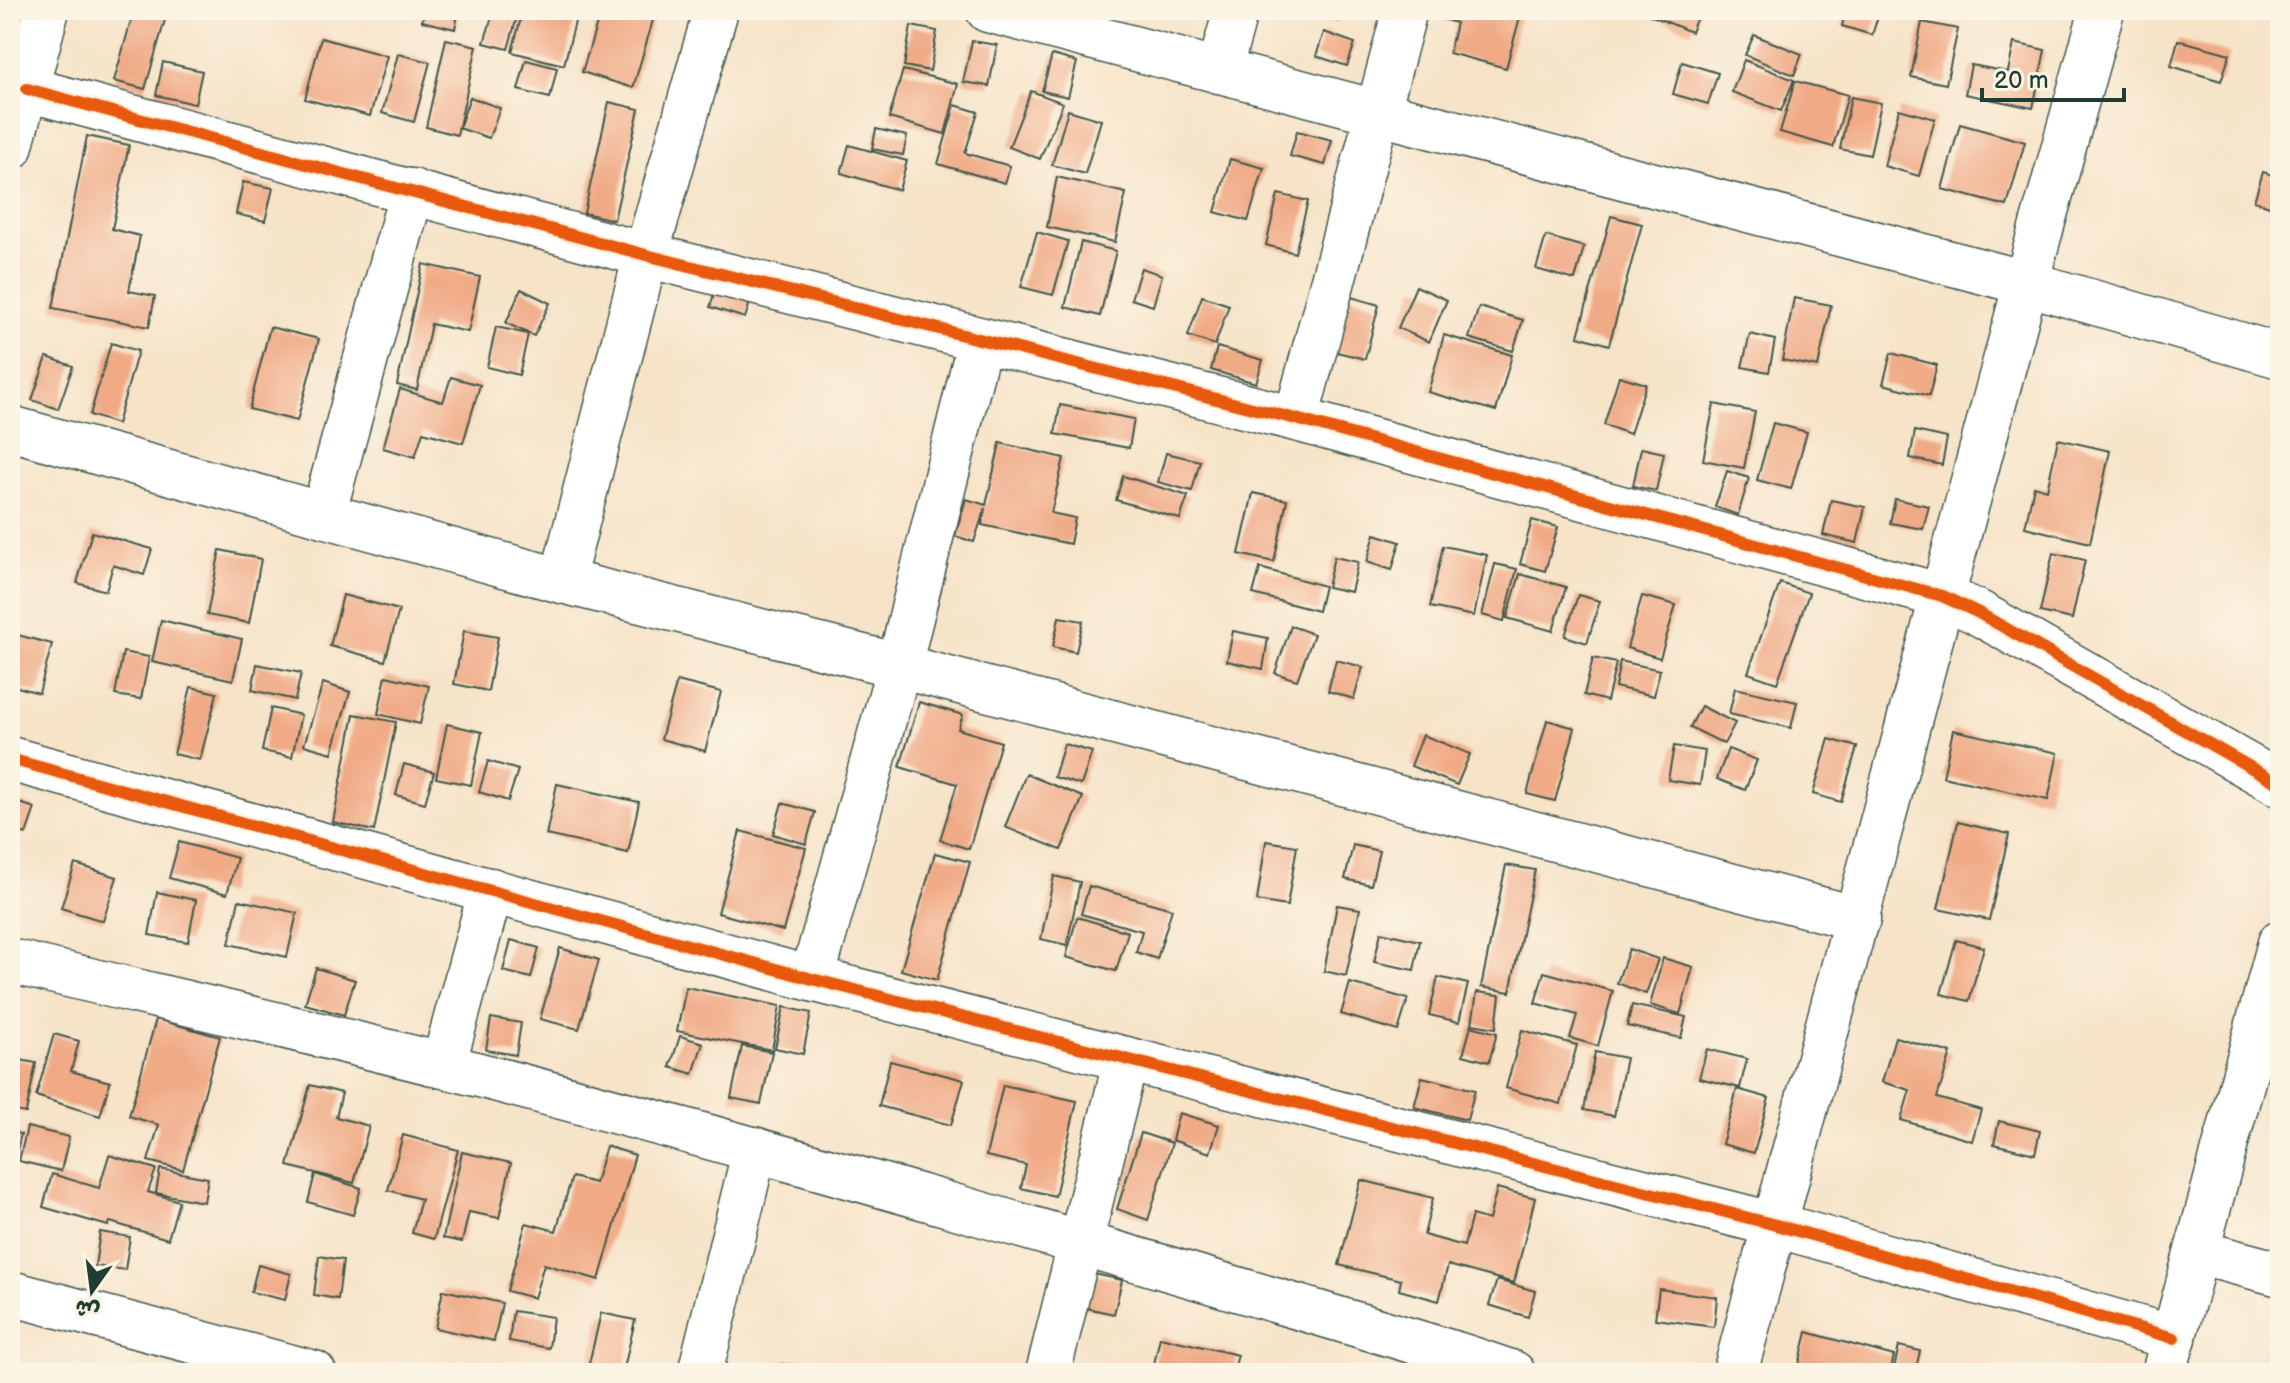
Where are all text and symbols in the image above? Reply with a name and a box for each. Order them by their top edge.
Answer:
scale bar [1982,52,2124,102]
text: 20 m [1994,66,2049,95]
north arrow [52,1251,132,1331]
text: ش [73,1293,103,1325]

